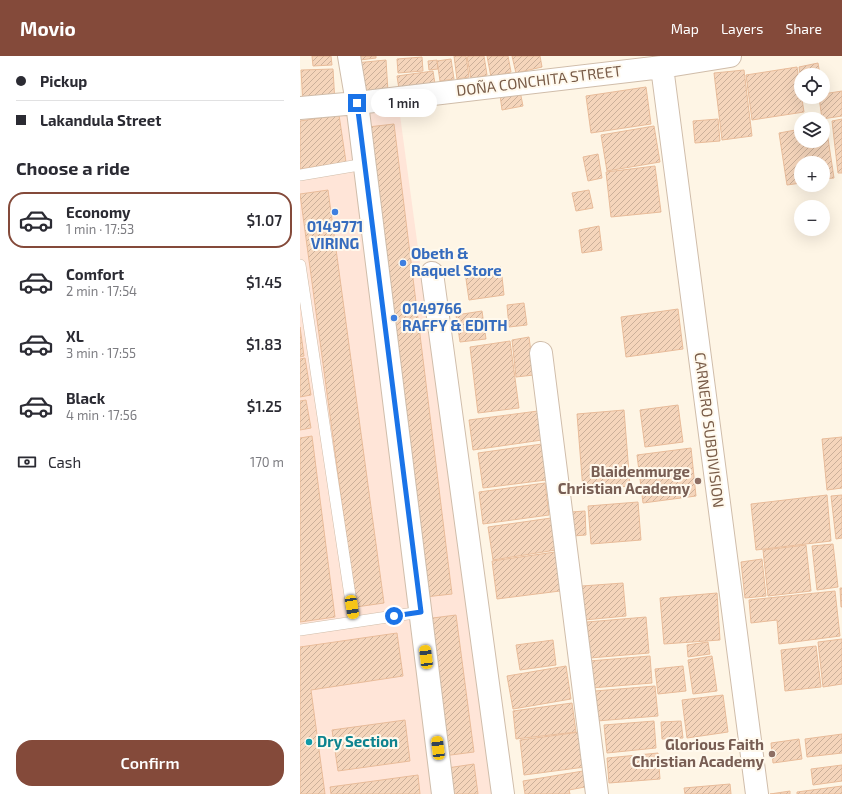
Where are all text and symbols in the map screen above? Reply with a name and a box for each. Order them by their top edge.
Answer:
text: Movio [20,17,76,40]
text: Map [671,20,699,37]
text: Layers [721,20,763,37]
text: Share [785,20,822,37]
street label: DOÑA CONCHITA STREET [455,61,623,99]
map controls [794,68,830,236]
button: locate [794,68,830,104]
text: Pickup [40,72,87,90]
callout: 1 min [371,89,437,117]
route end [348,94,366,112]
text: 1 min [389,95,419,111]
text: Lakandula Street [40,111,161,129]
button: layers [794,112,830,148]
button: + [794,156,830,192]
text: Choose a ride [16,157,130,179]
button: − [794,200,830,236]
icon: car [18,202,54,238]
text: Economy [66,203,131,221]
marker: 0149771 VIRING [330,207,340,217]
text: $1.07 [246,211,282,229]
place label: 0149771 VIRING [307,217,363,252]
text: 1 min · 17:53 [66,221,134,237]
place label: Obeth & Raquel Store [411,244,502,279]
marker: Obeth & Raquel Store [398,258,408,268]
icon: car [18,264,54,300]
text: Comfort [66,265,124,283]
text: $1.45 [246,273,282,291]
text: 2 min · 17:54 [66,283,137,299]
place label: 0149766 RAFFY & EDITH [402,299,508,334]
marker: 0149766 RAFFY & EDITH [389,313,399,323]
icon: car [18,326,54,362]
text: XL [66,327,84,345]
text: $1.83 [246,335,282,353]
text: 3 min · 17:55 [66,345,136,361]
street label: CARNERO SUBDIVISION [692,351,728,509]
icon: car [18,388,54,424]
text: Black [66,389,105,407]
text: $1.25 [247,397,282,415]
text: 4 min · 17:56 [66,407,137,423]
icon: cash [16,451,38,473]
text: Cash [48,453,81,471]
text: 170 m [250,454,284,470]
place label: Blaidenmurge Christian Academy [558,462,690,498]
marker: Blaidenmurge Christian Academy [693,476,703,486]
car [344,594,360,620]
route start [385,607,403,625]
car [419,644,433,670]
place label: Dry Section [317,732,398,751]
car [431,735,445,761]
place label: Glorious Faith Christian Academy [632,735,764,771]
marker: Dry Section [304,737,314,747]
button: Confirm [16,740,284,786]
marker: Glorious Faith Christian Academy [767,749,777,759]

